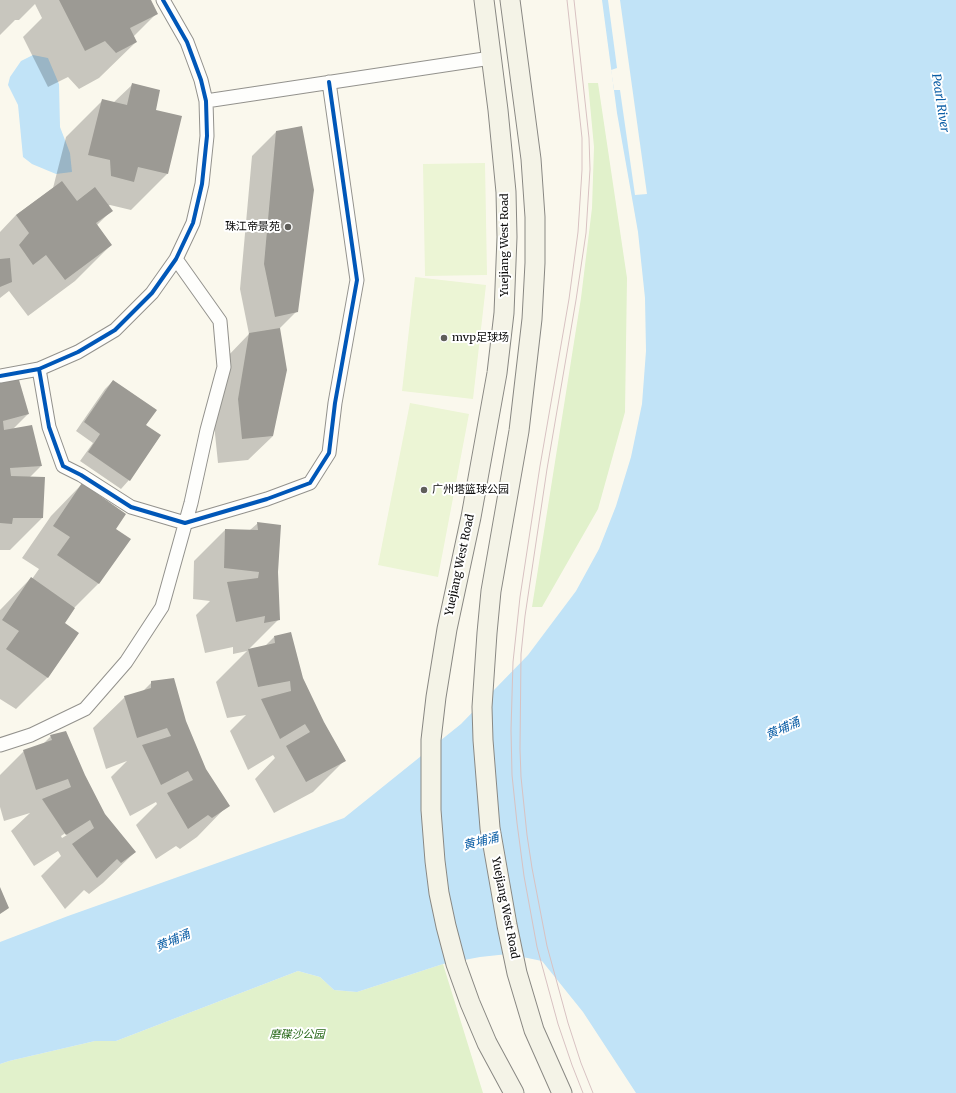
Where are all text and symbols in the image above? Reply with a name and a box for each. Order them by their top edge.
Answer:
water label: Pearl River [928,73,952,133]
street label: Yuejiang West Road [498,193,512,297]
place label: 珠江帝景苑 [225,220,280,234]
marker: 珠江帝景苑 [283,222,293,232]
place label: mvp足球场 [452,331,509,345]
marker: mvp足球场 [439,333,449,343]
place label: 广州塔篮球公园 [432,483,509,497]
marker: 广州塔篮球公园 [419,485,429,495]
street label: Yuejiang West Road [443,513,477,617]
water label: 黄埔涌 [764,715,802,743]
water label: 黄埔涌 [462,831,500,853]
street label: Yuejiang West Road [489,856,521,960]
water label: 黄埔涌 [154,927,192,955]
park label: 磨碟沙公园 [270,1028,324,1042]

